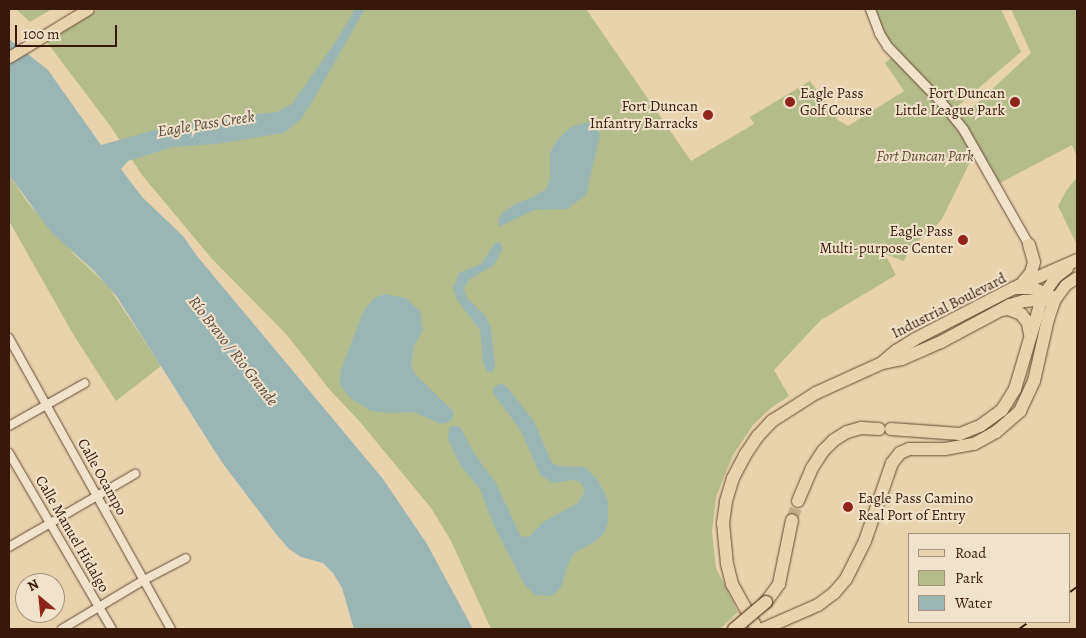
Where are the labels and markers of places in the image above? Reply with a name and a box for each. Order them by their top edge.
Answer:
place label: Eagle Pass Golf Course [800,84,872,119]
place label: Fort Duncan Little League Park [895,84,1005,119]
marker: Eagle Pass Golf Course [784,96,796,108]
marker: Fort Duncan Little League Park [1009,96,1021,108]
place label: Fort Duncan Infantry Barracks [590,97,698,132]
marker: Fort Duncan Infantry Barracks [702,109,714,121]
place label: Eagle Pass Multi-purpose Center [820,222,953,257]
marker: Eagle Pass Multi-purpose Center [957,234,969,246]
place label: Eagle Pass Camino Real Port of Entry [858,489,973,524]
marker: Eagle Pass Camino Real Port of Entry [842,501,854,513]

